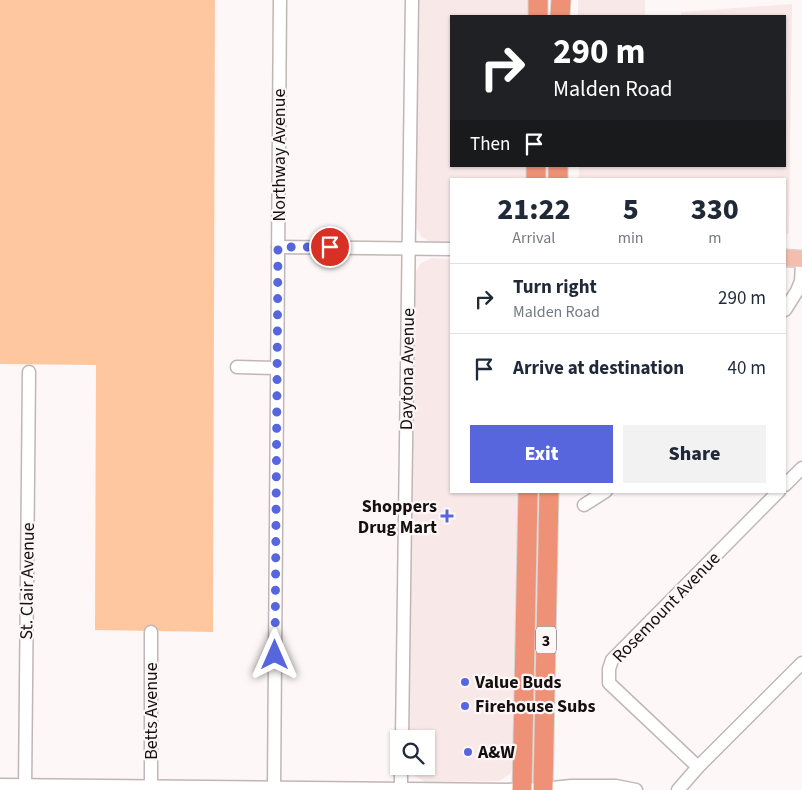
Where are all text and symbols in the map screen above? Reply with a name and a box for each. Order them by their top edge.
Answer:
text: 290 m [553,27,645,77]
icon: right [470,35,535,100]
text: Malden Road [553,73,672,105]
street label: Northway Avenue [267,89,292,221]
icon: arrive [520,130,548,158]
text: Then [470,131,510,158]
text: 21:22 [497,188,571,231]
text: 5 [623,188,639,231]
text: 330 [691,188,739,231]
pin [309,226,351,268]
text: Arrival [512,227,555,249]
text: min [618,227,644,249]
text: m [708,227,721,249]
icon: arrive [316,233,344,261]
text: Turn right [513,274,597,301]
icon: right [470,285,498,313]
text: 290 m [718,285,766,312]
text: Malden Road [513,301,600,323]
street label: Daytona Avenue [394,308,421,430]
icon: arrive [470,355,498,383]
text: Arrive at destination [513,355,684,382]
text: 40 m [728,355,766,382]
button: Exit [470,425,613,483]
button: Share [623,425,766,483]
place label: Shoppers Drug Mart [358,494,437,540]
marker: Shoppers Drug Mart [441,510,453,522]
street label: St. Clair Avenue [14,522,41,640]
street label: Rosemount Avenue [607,546,726,668]
road number: 3 [536,626,556,654]
position arrow [248,628,300,680]
street label: Betts Avenue [139,662,164,760]
place label: Value Buds [474,670,562,695]
marker: Value Buds [459,676,471,688]
place label: Firehouse Subs [475,694,596,719]
marker: Firehouse Subs [459,700,471,712]
map controls [390,730,435,775]
button: search [390,730,435,775]
place label: A&W [477,740,515,765]
marker: A&W [462,746,474,758]

